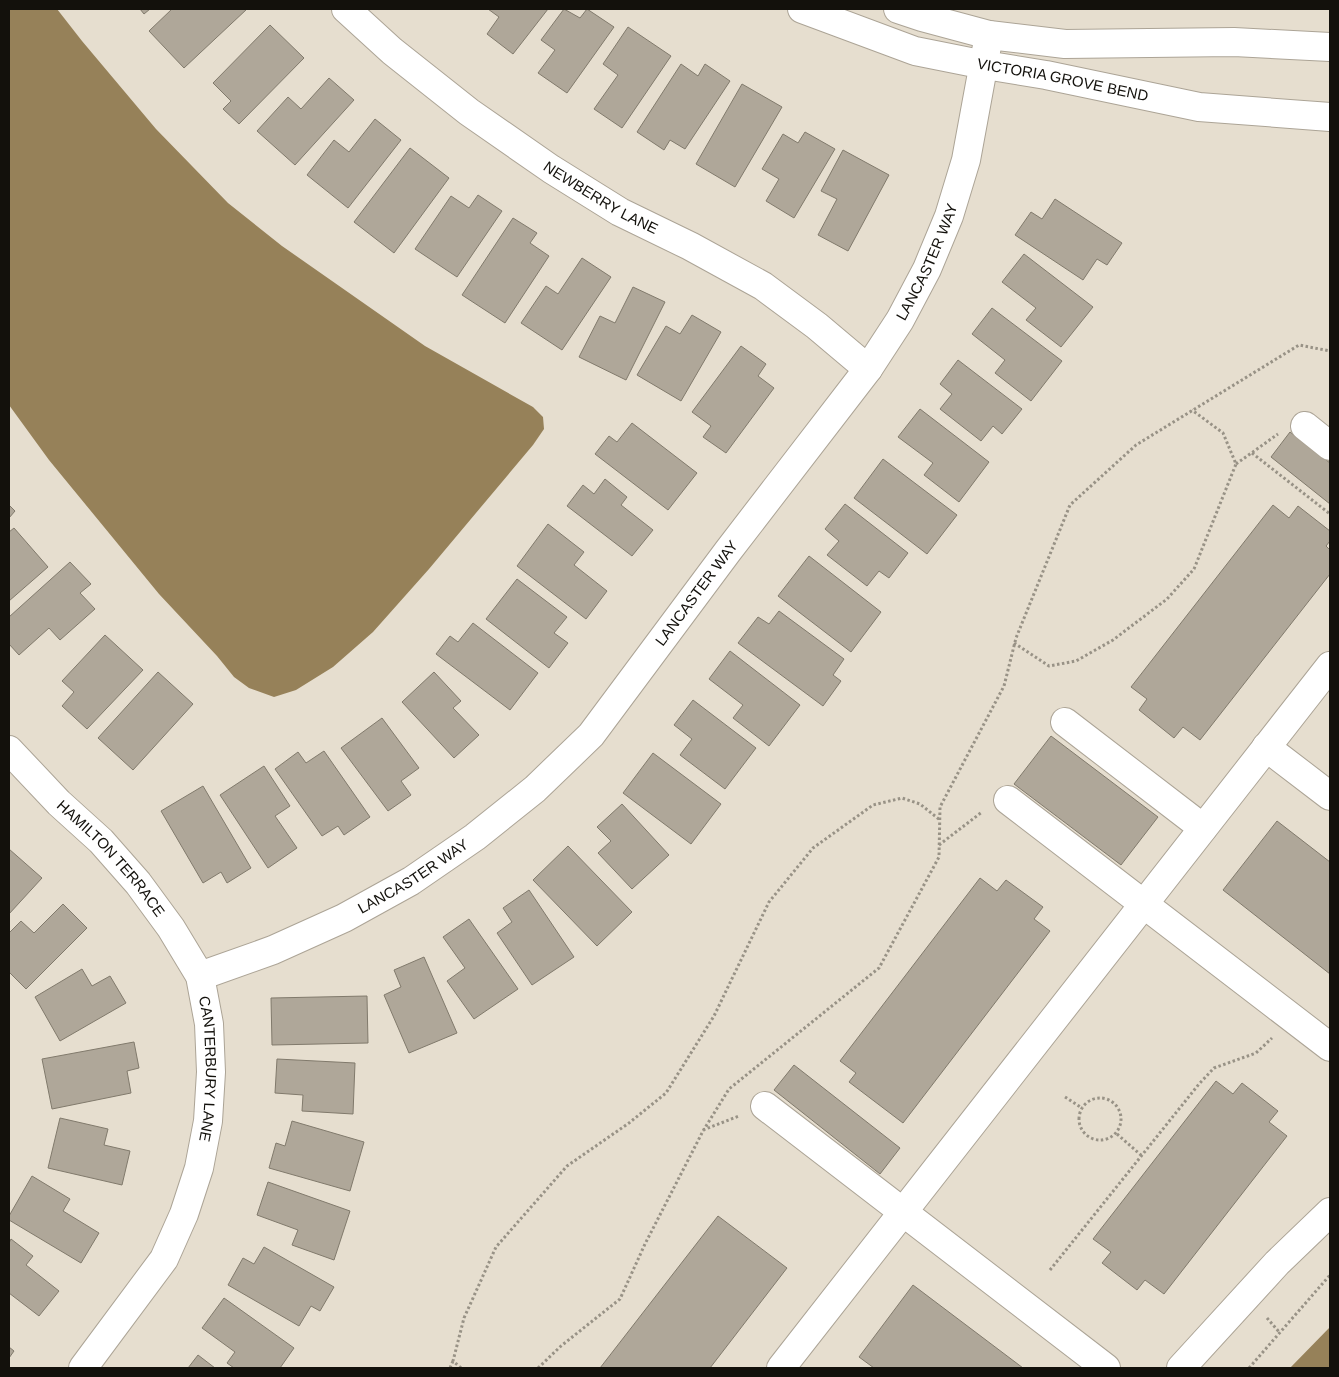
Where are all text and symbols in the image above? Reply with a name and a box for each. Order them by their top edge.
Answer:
street label: VICTORIA GROVE BEND [976,55,1150,104]
street label: NEWBERRY LANE [541,158,661,237]
street label: LANCASTER WAY [892,201,960,323]
street label: LANCASTER WAY [651,537,741,649]
street label: HAMILTON TERRACE [54,796,169,920]
street label: LANCASTER WAY [355,835,471,917]
street label: CANTERBURY LANE [196,994,220,1143]

